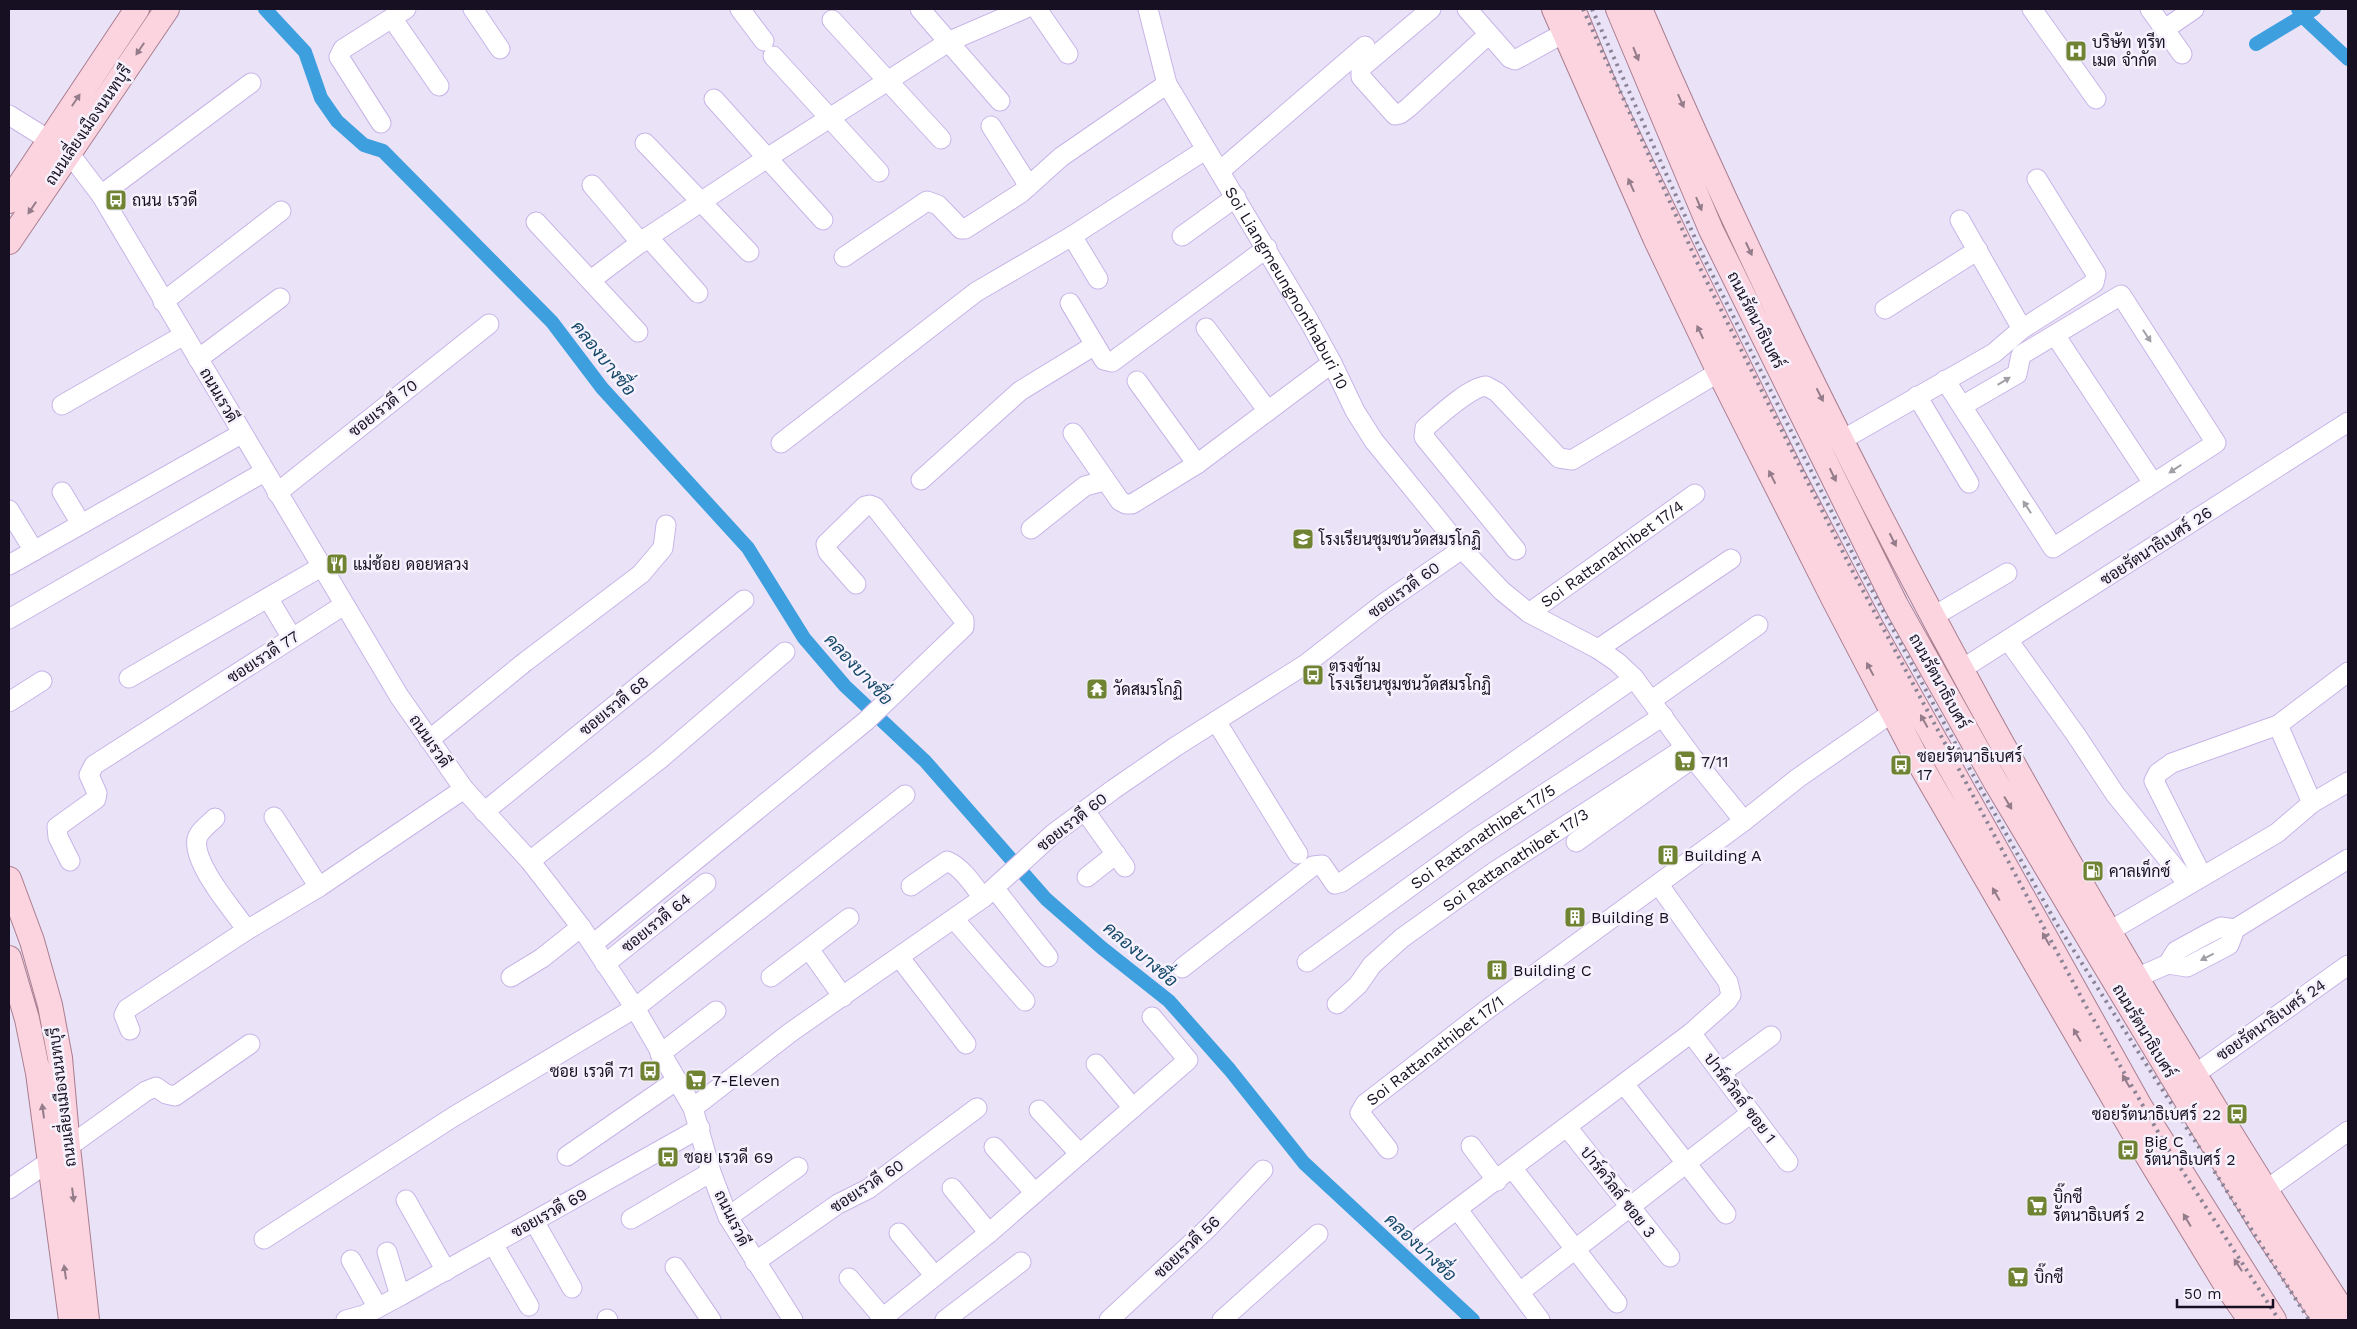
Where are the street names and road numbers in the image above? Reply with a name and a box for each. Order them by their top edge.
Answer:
street label: ถนนเลี่ยงเมืองนนทบุรี [37,58,137,190]
street label: Soi Liangmeungnonthaburi 10 [1221,183,1353,392]
street label: ถนนรัตนาธิเบศร์ [1723,267,1791,372]
street label: ถนนเรวดี [196,363,244,426]
street label: ซอยเรวดี 70 [344,374,421,441]
street label: Soi Rattanathibet 17/4 [1537,496,1687,611]
street label: ซอยรัตนาธิเบศร์ 26 [2095,500,2216,589]
street label: ซอยเรวดี 60 [1363,556,1444,622]
street label: ซอยเรวดี 77 [223,625,302,687]
street label: ถนนรัตนาธิเบศร์ [1905,628,1976,732]
street label: ซอยเรวดี 68 [574,671,653,740]
street label: ถนนเรวดี [405,710,456,771]
street label: Soi Rattanathibet 17/5 [1407,780,1559,893]
street label: ซอยเรวดี 60 [1032,787,1111,855]
street label: Soi Rattanathibet 17/3 [1439,804,1592,915]
street label: ซอยเรวดี 64 [616,888,695,957]
street label: ซอยรัตนาธิเบศร์ 24 [2211,973,2330,1065]
street label: ถนนรัตนาธิเบศร์ [2108,979,2182,1082]
street label: Soi Rattanathibet 17/1 [1362,991,1507,1109]
street label: ถนนเลี่ยงเมืองนนทบุรี [39,1026,82,1169]
street label: ปาร์ควิลล์ ซอย 1 [1700,1048,1782,1147]
street label: ปาร์ควิลล์ ซอย 3 [1576,1141,1662,1242]
street label: ซอยเรวดี 60 [826,1154,907,1217]
street label: ซอยเรวดี 69 [507,1183,590,1242]
street label: ถนนเรวดี [710,1186,756,1249]
street label: ซอยเรวดี 56 [1149,1210,1224,1282]

